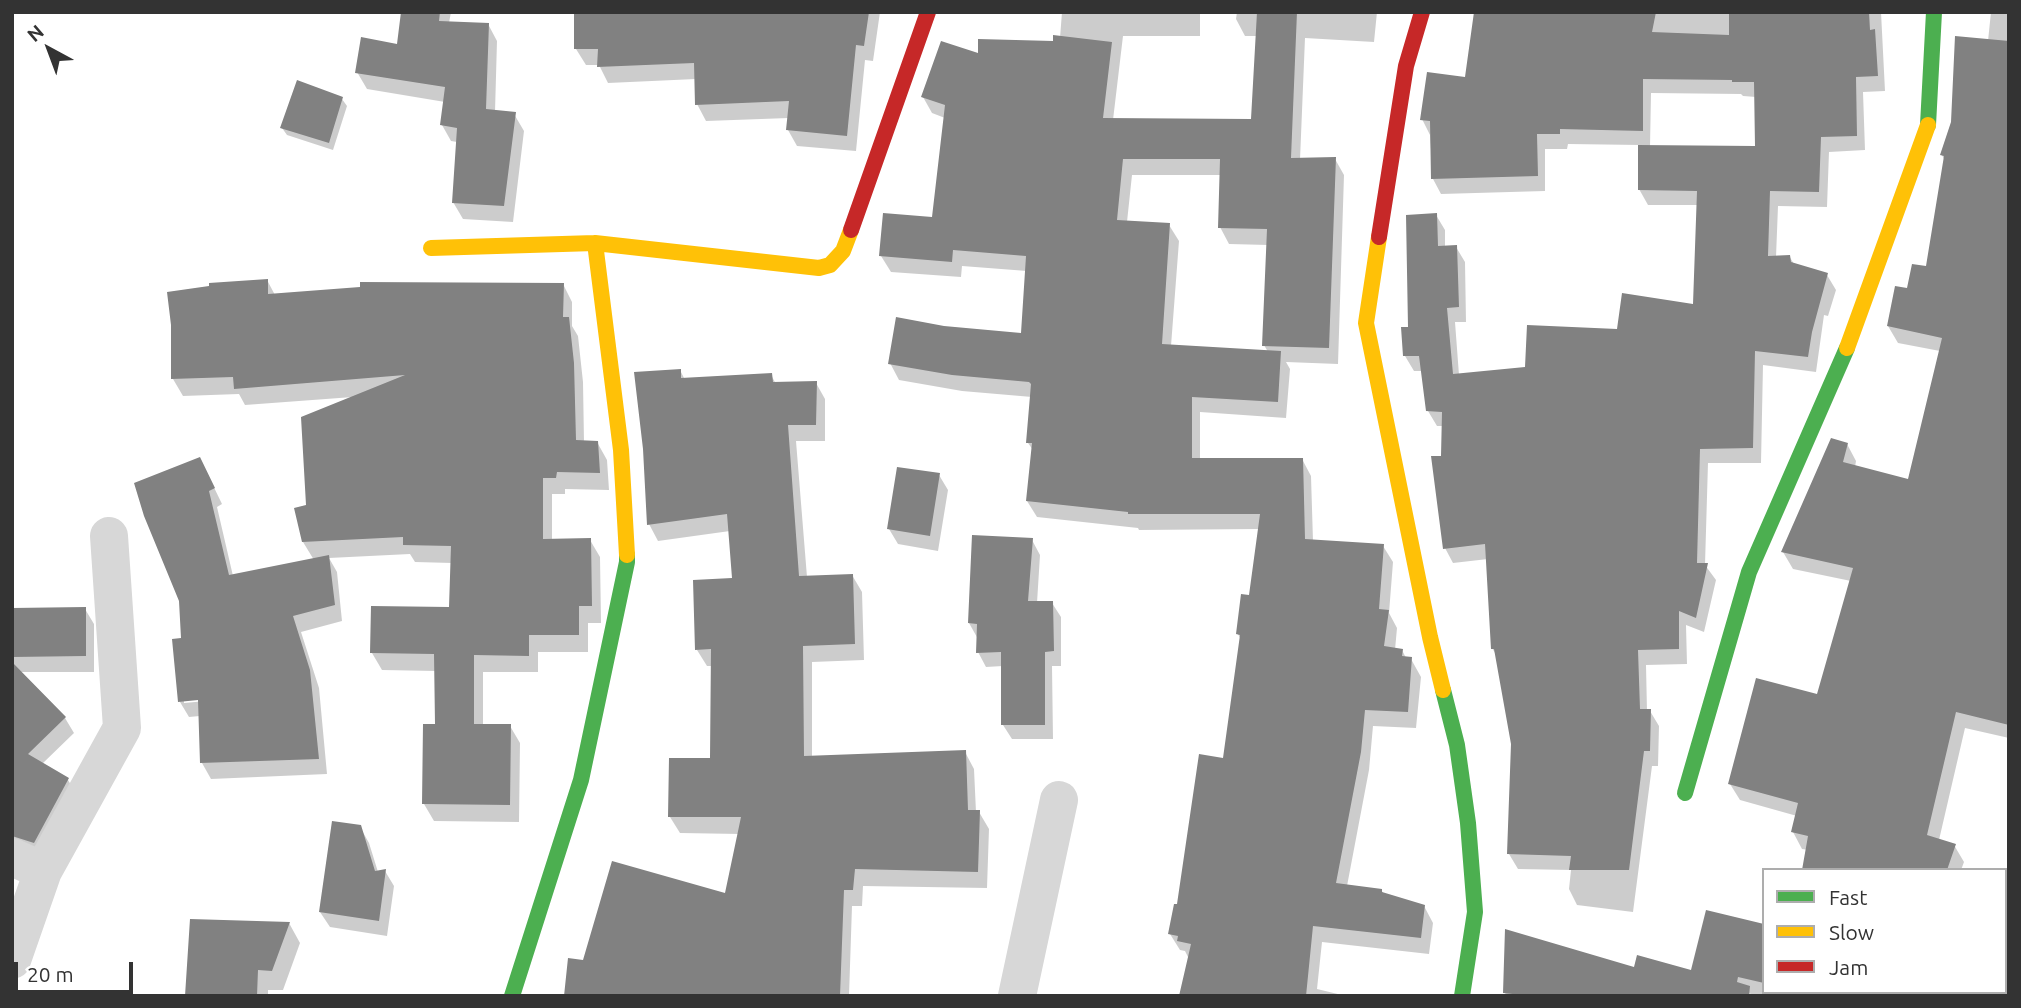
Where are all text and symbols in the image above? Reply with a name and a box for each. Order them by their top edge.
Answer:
north arrow [14,14,84,84]
text: N [23,20,48,46]
legend [1762,868,2007,994]
text: Fast [1829,885,1867,909]
text: Slow [1829,920,1874,944]
scale bar [18,948,136,992]
text: Jam [1829,955,1868,979]
text: 20 m [27,962,74,986]

